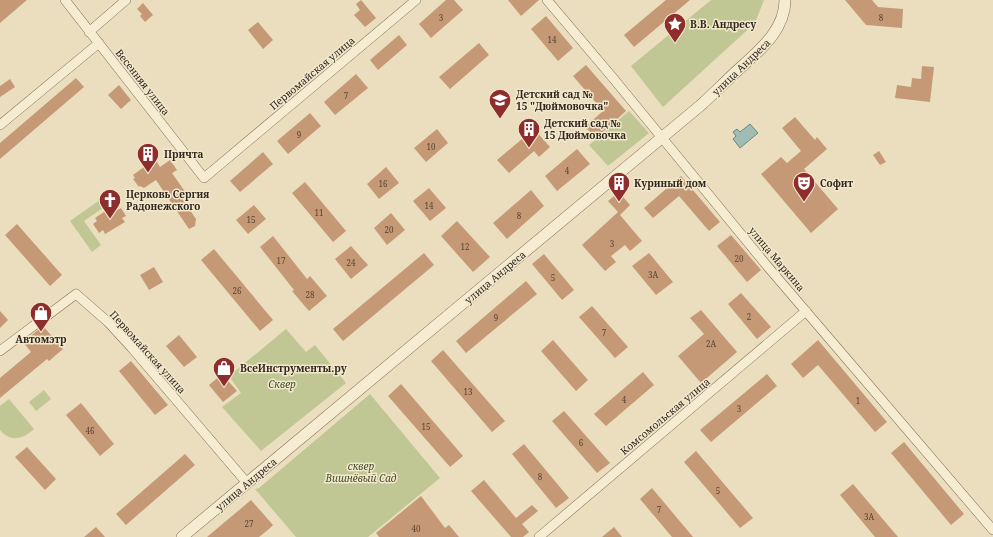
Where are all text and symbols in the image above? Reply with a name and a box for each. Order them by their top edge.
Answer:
place icon: В.В. Андресу [662,11,688,44]
house number: 3 [439,12,444,23]
house number: 8 [879,12,884,23]
place label: В.В. Андресу [690,17,757,31]
street label: Первомайская улица [266,33,358,113]
house number: 14 [548,34,557,45]
street label: улица Андреса [709,35,773,98]
street label: Весенняя улица [113,46,173,118]
school or university icon: Детский сад № 15 "Дюймовочка" [487,87,513,120]
place label: Детский сад № 15 "Дюймовочка" [516,87,608,113]
house number: 7 [344,90,349,101]
building icon: Детский сад № 15 Дюймовочка [516,116,542,149]
place label: Детский сад № 15 Дюймовочка [544,116,626,142]
house number: 9 [297,129,301,140]
building icon: Причта [135,141,161,174]
house number: 10 [427,141,436,152]
place label: Причта [164,147,203,161]
house number: 4 [565,165,570,176]
building icon: Куриный дом [606,170,632,203]
theatre icon: Софит [791,170,817,203]
place label: Куриный дом [634,176,707,190]
place label: Софит [820,176,854,190]
house number: 16 [379,178,388,189]
church icon: Церковь Сергия Радонежского [97,187,123,220]
place label: Церковь Сергия Радонежского [126,187,209,213]
house number: 14 [425,200,434,211]
house number: 11 [315,207,323,218]
house number: 8 [517,210,522,221]
house number: 15 [247,214,255,225]
house number: 20 [385,224,394,235]
street label: улица Маркина [746,224,808,294]
house number: 3 [610,238,615,249]
house number: 12 [461,241,469,252]
street label: улица Андреса [461,247,529,307]
house number: 20 [735,253,744,264]
house number: 17 [277,255,286,266]
house number: 24 [347,257,356,268]
house number: 3А [648,269,658,280]
house number: 5 [551,272,555,283]
house number: 26 [233,285,242,296]
house number: 28 [306,289,315,300]
shop icon: Автомэтр [28,300,54,333]
street label: Первомайская улица [107,307,189,397]
house number: 2 [747,311,751,322]
house number: 9 [494,312,498,323]
house number: 7 [602,327,607,338]
place label: Автомэтр [16,332,67,346]
house number: 2А [706,338,716,349]
shop icon: ВсеИнструменты.ру [211,355,237,388]
place label: ВсеИнструменты.ру [240,361,348,375]
street label: Комсомольская улица [617,374,713,458]
park label: Сквер [268,377,296,391]
house number: 13 [464,386,473,397]
house number: 4 [622,394,627,405]
house number: 1 [856,395,860,406]
house number: 3 [737,403,742,414]
house number: 15 [422,421,430,432]
house number: 46 [86,425,95,436]
house number: 6 [579,437,584,448]
street label: улица Андреса [212,454,280,514]
park label: сквер Вишнёвый Сад [324,459,397,485]
house number: 8 [538,471,543,482]
house number: 5 [716,485,720,496]
house number: 7 [657,504,662,515]
house number: 3А [864,511,874,522]
house number: 27 [245,518,254,529]
house number: 40 [412,523,421,534]

